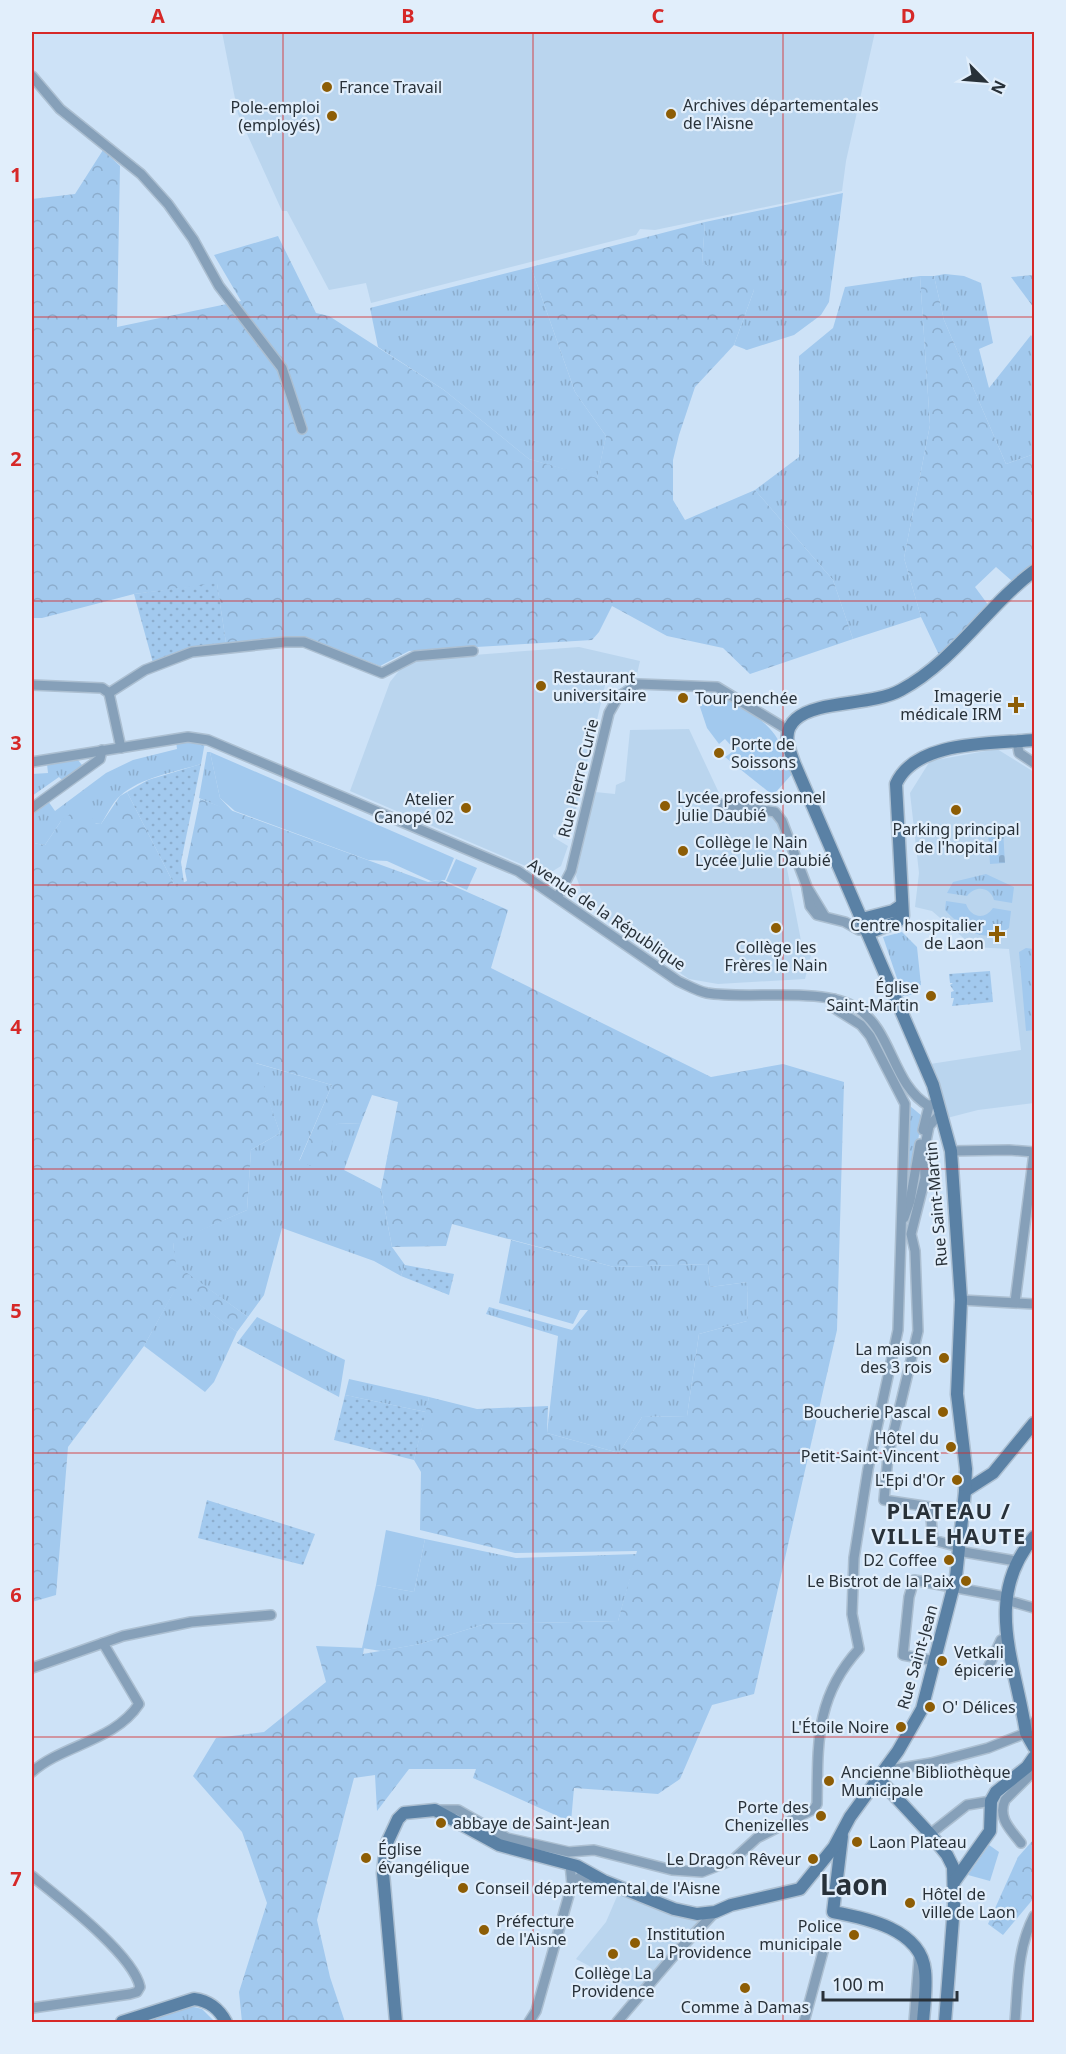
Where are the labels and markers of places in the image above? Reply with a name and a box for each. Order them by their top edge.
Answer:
place label: France Travail [339,76,442,98]
marker: France Travail [320,80,334,94]
place label: Archives départementales de l'Aisne [683,94,879,134]
place label: Pole-emploi (employés) [231,96,320,136]
marker: Archives départementales de l'Aisne [664,107,678,121]
marker: Pole-emploi (employés) [325,109,339,123]
place label: Restaurant universitaire [553,666,647,706]
marker: Restaurant universitaire [534,679,548,693]
place label: Imagerie médicale IRM [900,685,1002,725]
place label: Tour penchée [695,687,797,709]
marker: Tour penchée [676,691,690,705]
marker: Imagerie médicale IRM [1007,696,1025,714]
place label: Porte de Soissons [731,733,796,773]
marker: Porte de Soissons [712,746,726,760]
place label: Lycée professionnel Julie Daubié [675,786,826,826]
place label: Atelier Canopé 02 [374,788,454,828]
marker: Lycée professionnel Julie Daubié [658,799,672,813]
marker: Atelier Canopé 02 [459,801,473,815]
marker: Parking principal de l'hopital [949,803,963,817]
place label: Parking principal de l'hopital [892,818,1020,858]
place label: Collège le Nain Lycée Julie Daubié [695,831,831,871]
marker: Collège le Nain Lycée Julie Daubié [676,844,690,858]
place label: Centre hospitalier de Laon [850,914,984,954]
marker: Collège les Frères le Nain [769,921,783,935]
marker: Centre hospitalier de Laon [988,925,1006,943]
place label: Collège les Frères le Nain [724,936,828,976]
place label: Église Saint-Martin [826,976,919,1016]
marker: Église Saint-Martin [924,989,938,1003]
place label: La maison des 3 rois [855,1338,932,1378]
marker: La maison des 3 rois [937,1351,951,1365]
place label: Boucherie Pascal [803,1401,931,1423]
marker: Boucherie Pascal [936,1405,950,1419]
place label: Hôtel du Petit-Saint-Vincent [801,1427,939,1467]
marker: Hôtel du Petit-Saint-Vincent [944,1440,958,1454]
place label: L'Epi d'Or [875,1469,945,1491]
marker: L'Epi d'Or [950,1473,964,1487]
place label: D2 Coffee [863,1549,937,1571]
marker: D2 Coffee [942,1553,956,1567]
place label: Le Bistrot de la Paix [807,1570,955,1592]
marker: Le Bistrot de la Paix [959,1574,973,1588]
place label: Vetkali épicerie [954,1641,1013,1681]
marker: Vetkali épicerie [935,1654,949,1668]
place label: O' Délices [942,1696,1016,1718]
marker: O' Délices [923,1700,937,1714]
place label: L'Étoile Noire [791,1716,889,1738]
marker: L'Étoile Noire [894,1720,908,1734]
place label: Ancienne Bibliothèque Municipale [841,1761,1011,1801]
marker: Ancienne Bibliothèque Municipale [822,1774,836,1788]
place label: Porte des Chenizelles [724,1796,809,1836]
marker: Porte des Chenizelles [814,1809,828,1823]
place label: abbaye de Saint-Jean [453,1812,610,1834]
marker: abbaye de Saint-Jean [434,1816,448,1830]
place label: Laon Plateau [869,1831,967,1853]
marker: Laon Plateau [850,1835,864,1849]
place label: Église évangélique [378,1838,470,1878]
place label: Le Dragon Rêveur [667,1848,801,1870]
marker: Église évangélique [359,1851,373,1865]
marker: Le Dragon Rêveur [806,1852,820,1866]
place label: Conseil départemental de l'Aisne [475,1877,720,1899]
marker: Conseil départemental de l'Aisne [456,1881,470,1895]
place label: Hôtel de ville de Laon [922,1883,1016,1923]
marker: Hôtel de ville de Laon [903,1896,917,1910]
place label: Préfecture de l'Aisne [496,1910,574,1950]
place label: Police municipale [759,1915,842,1955]
marker: Préfecture de l'Aisne [477,1923,491,1937]
place label: Institution La Providence [647,1923,752,1963]
marker: Police municipale [847,1928,861,1942]
marker: Institution La Providence [628,1936,642,1950]
marker: Collège La Providence [606,1947,620,1961]
place label: Collège La Providence [571,1962,655,2002]
marker: Comme à Damas [738,1981,752,1995]
place label: Comme à Damas [681,1996,809,2018]

